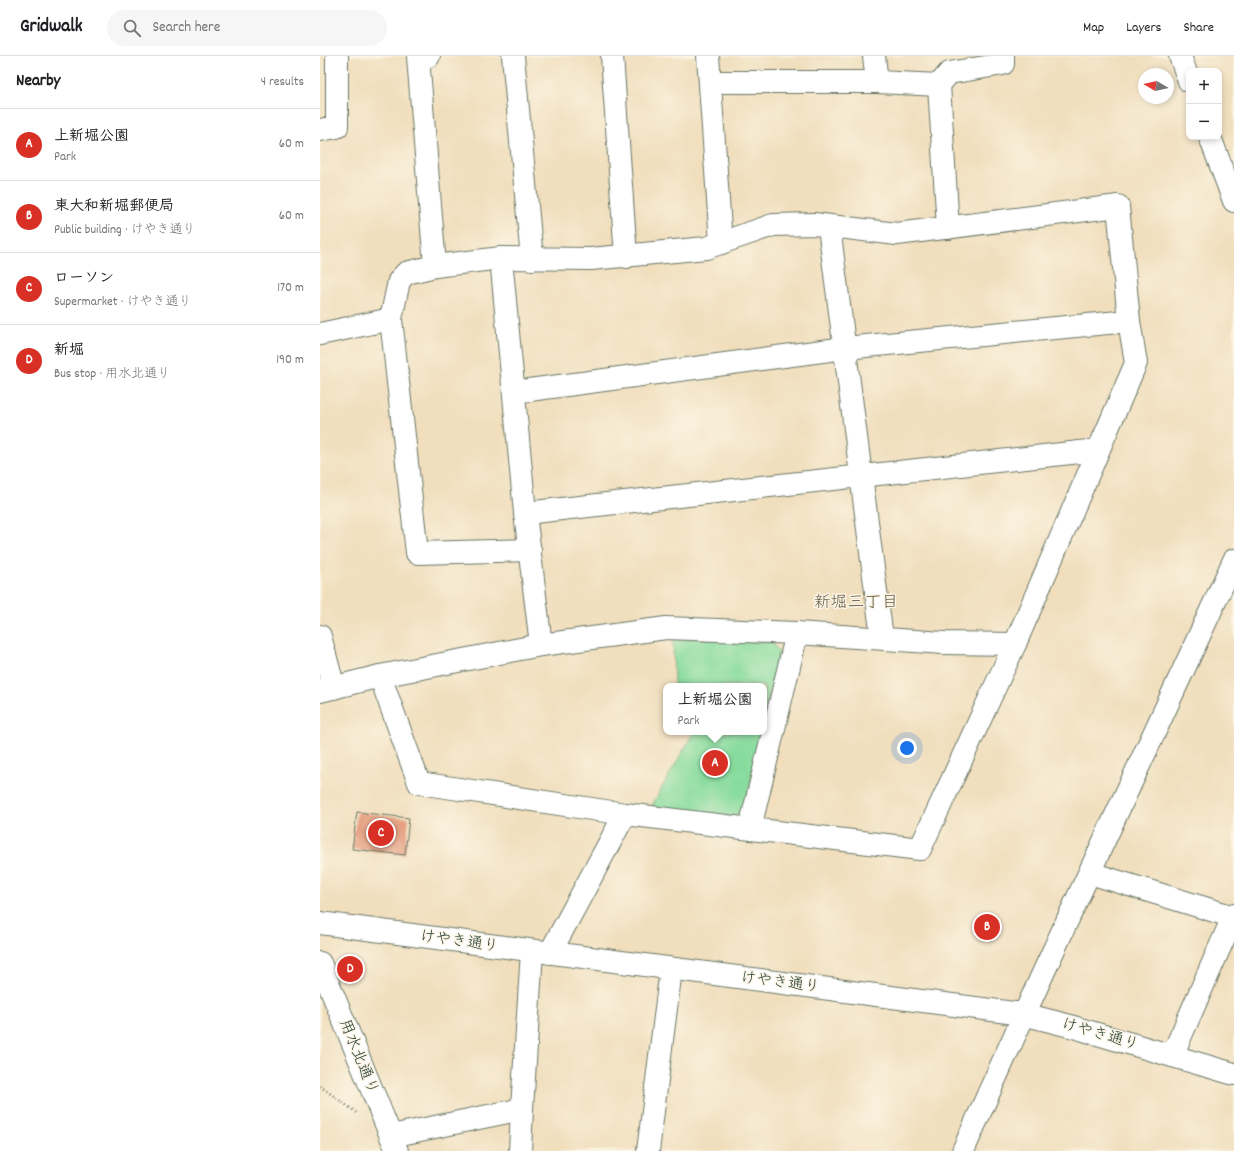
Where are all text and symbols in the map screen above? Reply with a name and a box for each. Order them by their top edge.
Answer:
search box [107,10,387,46]
text: Gridwalk [20,14,83,41]
icon: search [121,17,143,39]
text: Search here [153,17,220,39]
text: Map [1083,18,1104,38]
text: Layers [1126,18,1161,38]
text: Share [1183,18,1214,38]
north arrow [1138,68,1174,104]
map controls [1186,68,1222,140]
button: + [1186,68,1222,104]
text: Nearby [16,70,60,94]
text: 4 results [261,73,304,92]
button: − [1186,104,1222,140]
text: 上新堀公園 [54,126,129,148]
text: A [25,135,33,154]
text: 60 m [279,135,304,154]
text: Park [54,148,76,167]
text: 東大和新堀郵便局 [54,196,174,218]
text: B [26,207,32,226]
text: 60 m [279,207,304,226]
text: Public building · けやき通り [54,221,196,240]
text: ローソン [54,268,114,290]
text: C [26,279,32,298]
text: 170 m [277,279,304,298]
text: Supermarket · けやき通り [54,293,192,312]
text: 新堀 [54,340,84,362]
text: D [26,351,32,370]
text: 190 m [276,351,304,370]
text: Bus stop · 用水北通り [54,365,170,384]
district label: 新堀三丁目 [814,592,899,616]
popup [663,683,767,735]
text: 上新堀公園 [677,690,753,712]
text: Park [677,712,700,731]
your location [897,738,917,758]
pin: A [702,748,728,778]
pin: C [368,818,394,848]
pin: B [974,912,1000,942]
street label: けやき通り [418,925,500,959]
pin: D [337,954,363,984]
street label: けやき通り [739,967,821,999]
street label: けやき通り [1058,1013,1142,1057]
street label: 用水北通り [332,1016,384,1098]

